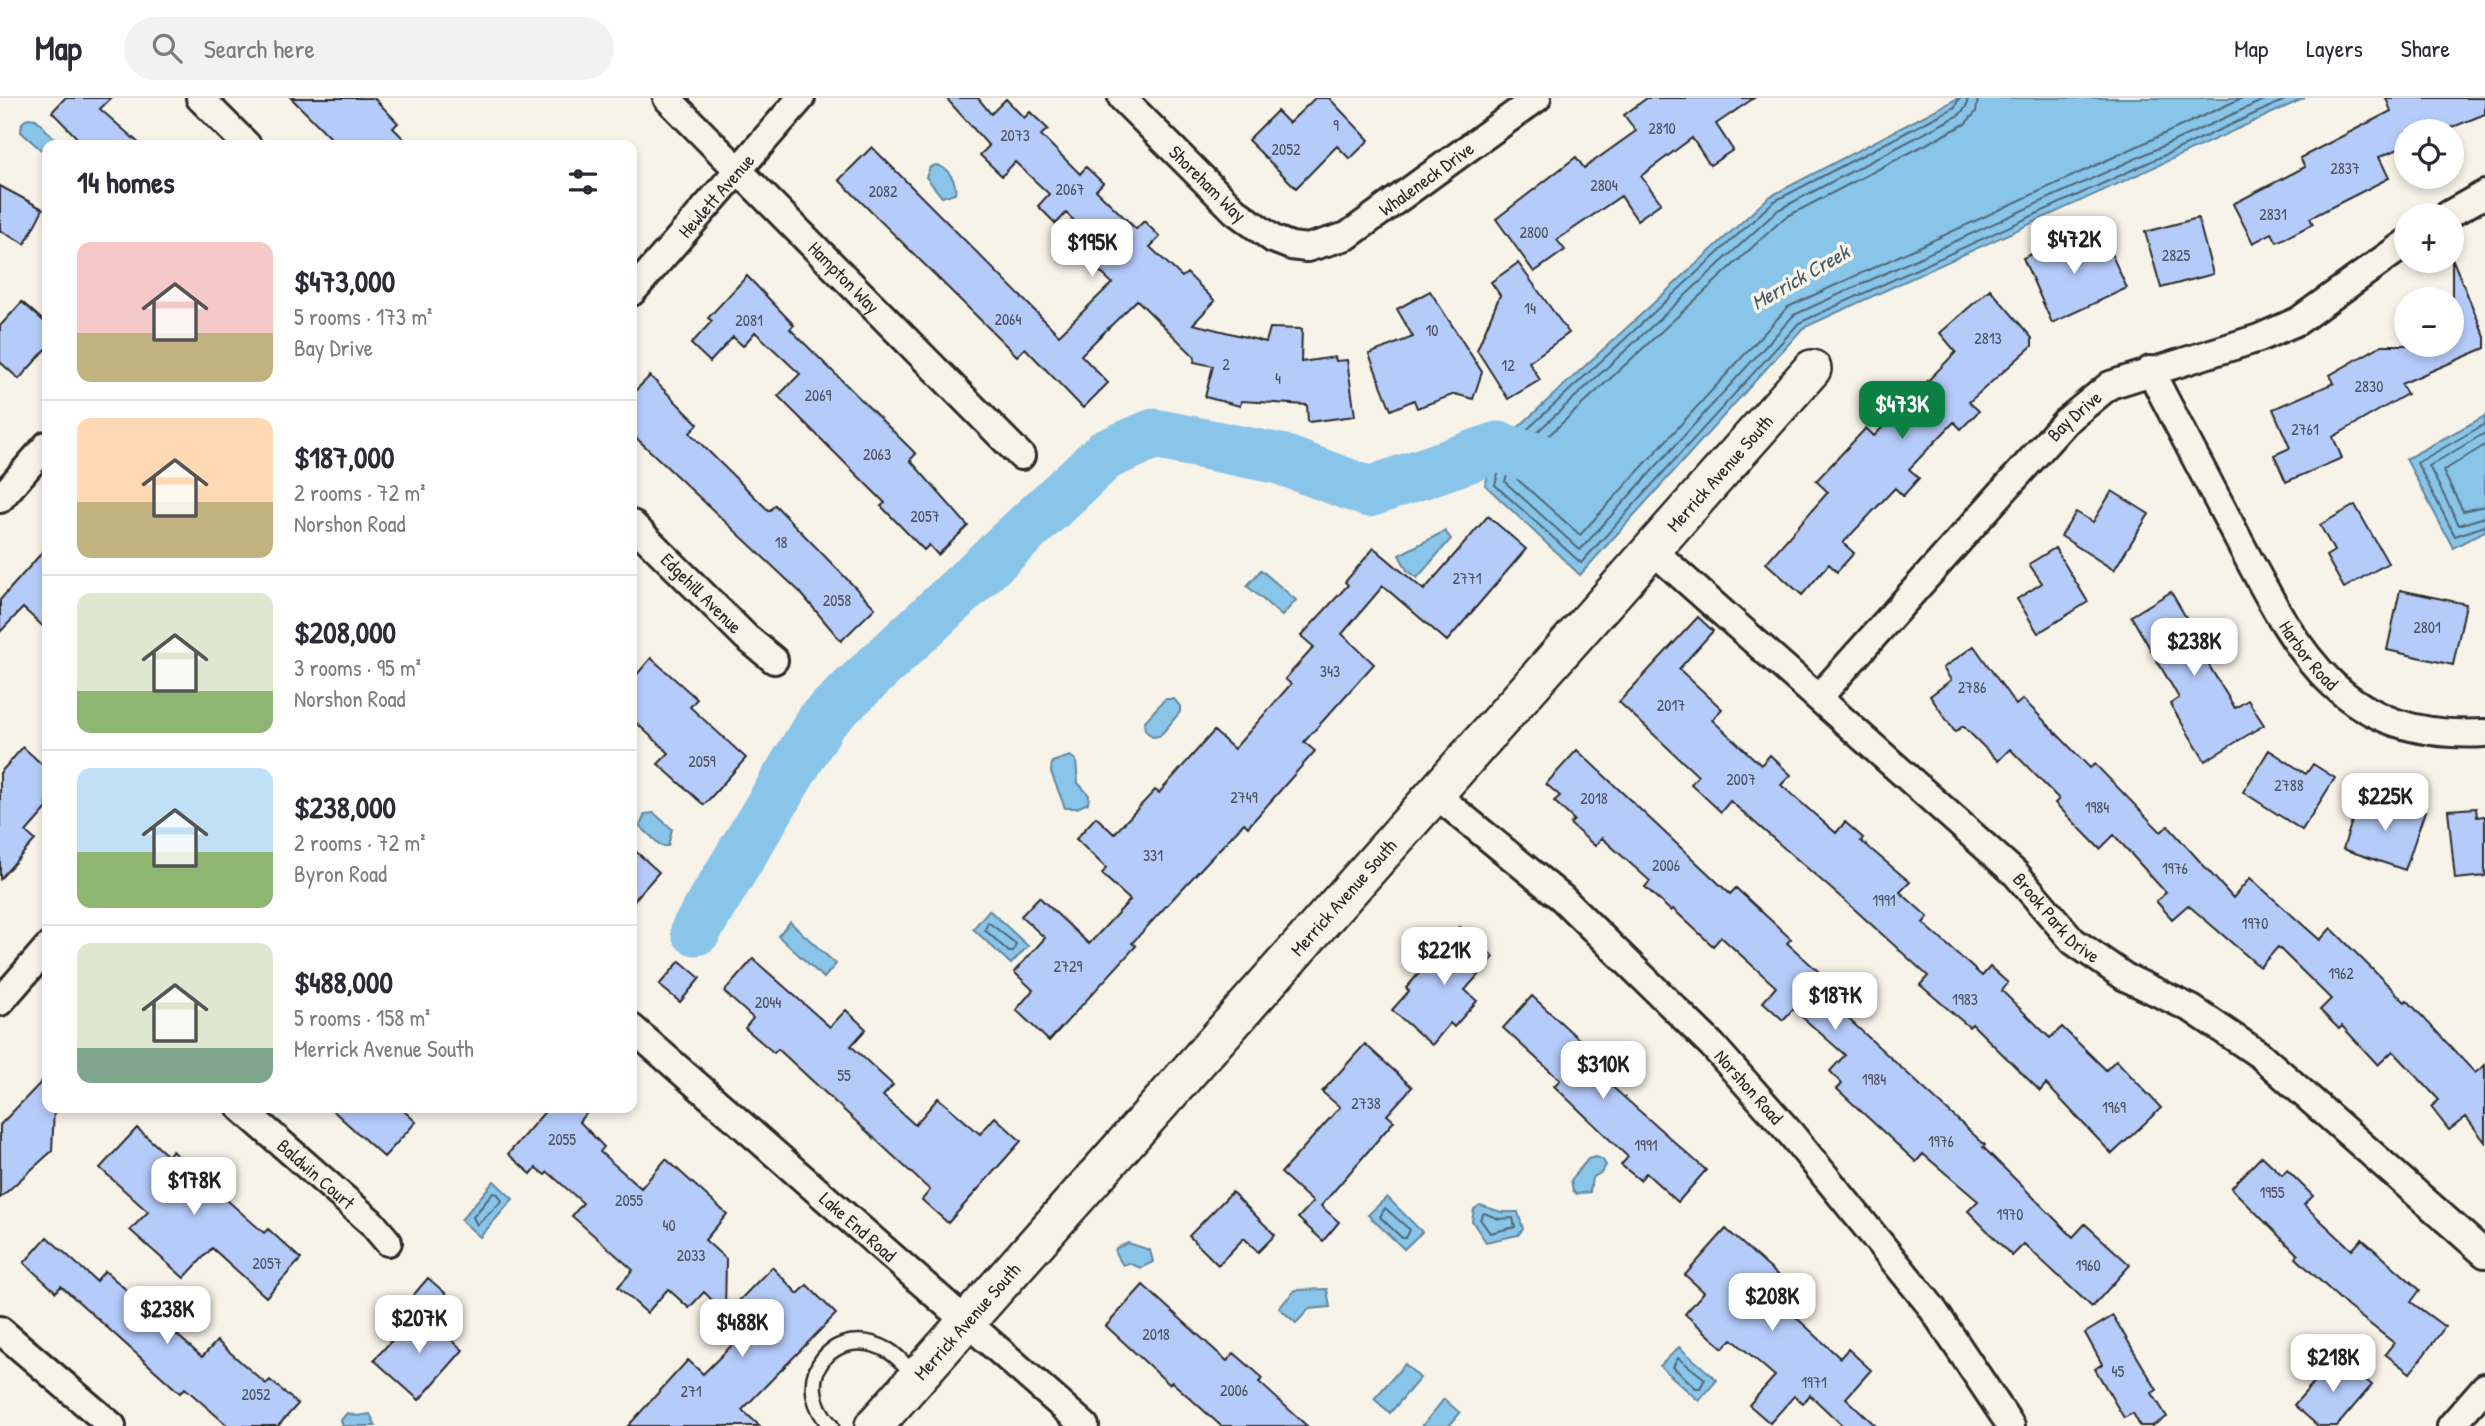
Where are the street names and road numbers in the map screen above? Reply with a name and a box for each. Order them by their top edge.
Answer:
street label: Whaleneck Drive [1373,135,1479,222]
street label: Shoreham Way [1163,139,1251,228]
street label: Hewlett Avenue [672,148,760,243]
street label: Hampton Way [803,235,886,319]
street label: Bay Drive [2041,384,2107,447]
street label: Merrick Avenue South [1661,409,1779,537]
street label: Edgehill Avenue [655,547,748,639]
street label: Harbor Road [2273,616,2344,696]
street label: Merrick Avenue South [1284,833,1402,961]
street label: Brook Park Drive [2007,867,2106,969]
street label: Norshon Road [1709,1044,1790,1130]
street label: Baldwin Court [272,1133,361,1215]
street label: Lake End Road [814,1186,903,1268]
street label: Merrick Avenue South [908,1257,1026,1385]

